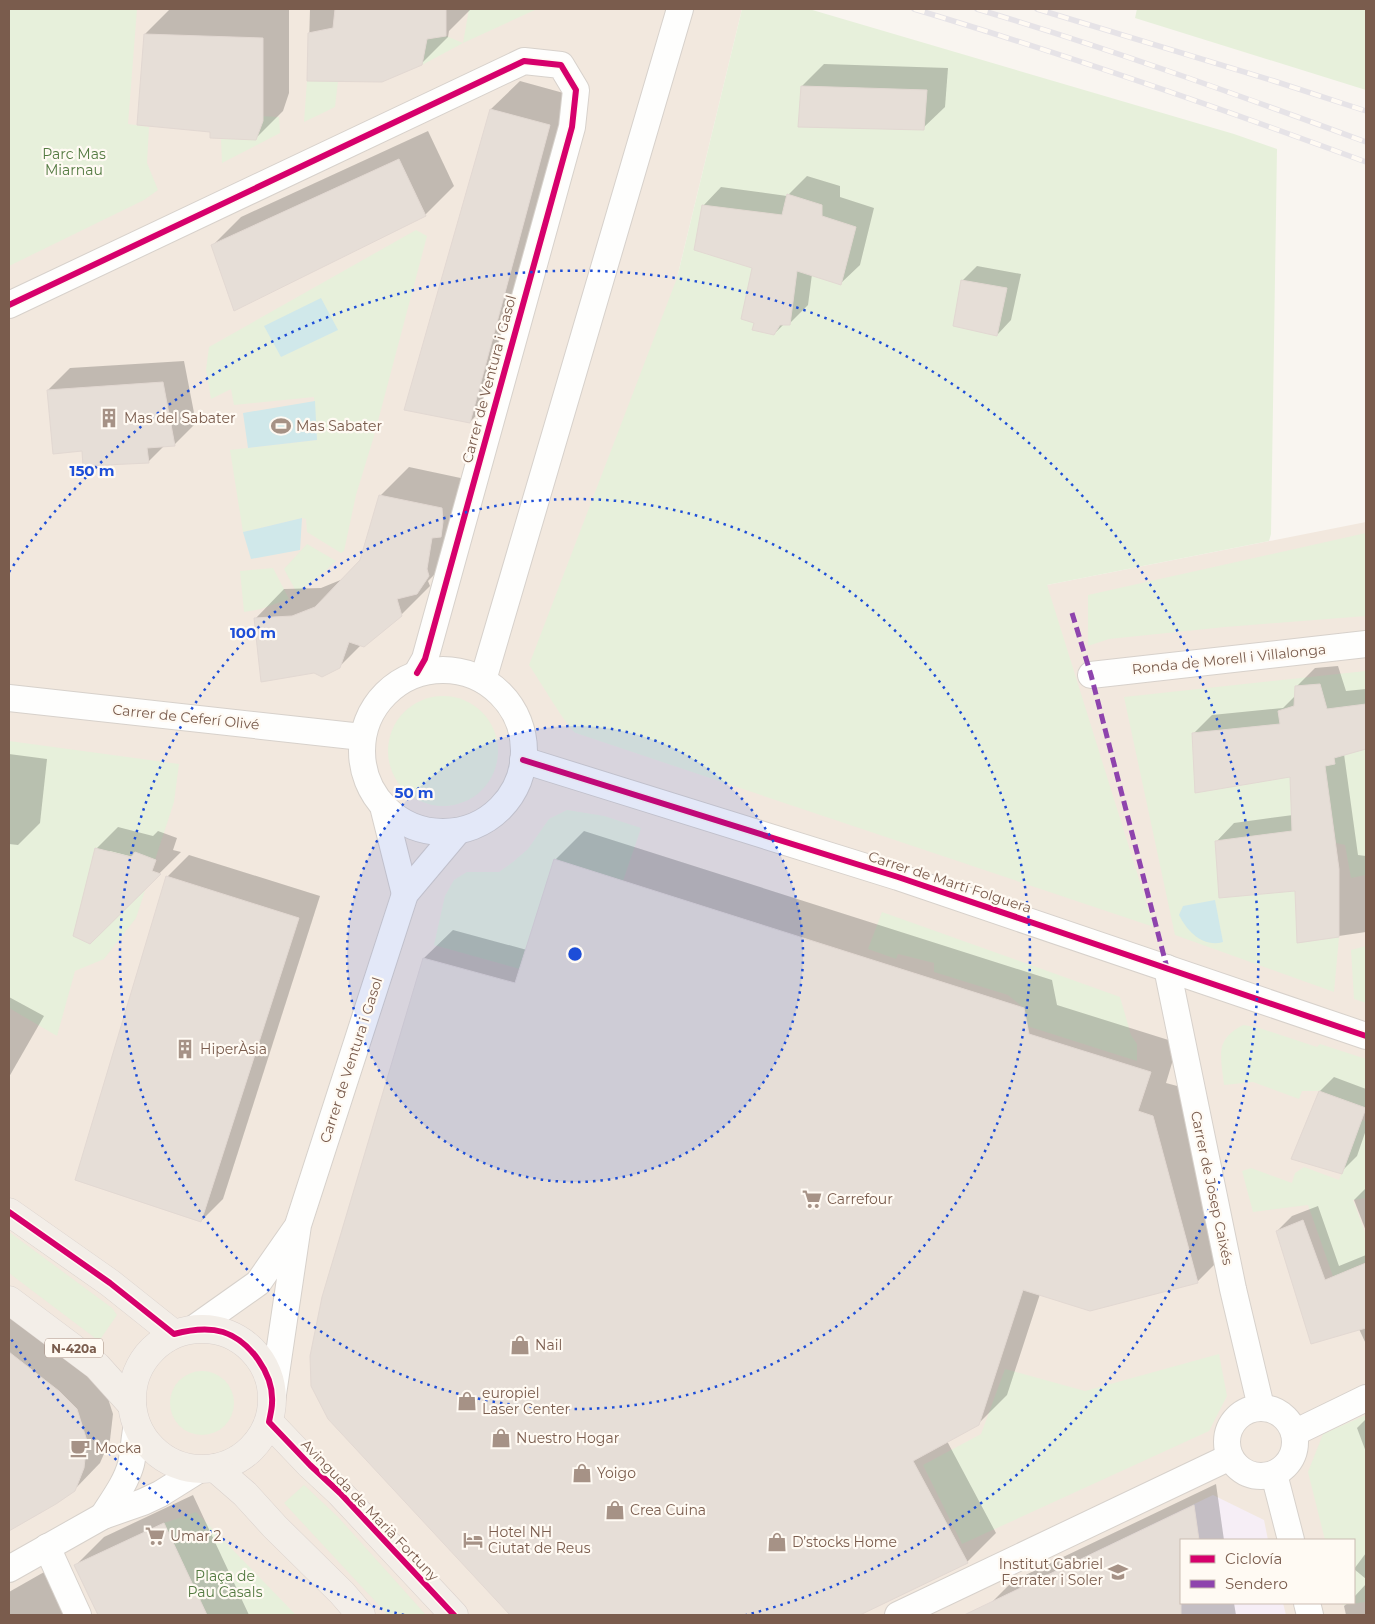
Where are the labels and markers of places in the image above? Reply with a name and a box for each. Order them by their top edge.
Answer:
building icon: Mas del Sabater [98,407,120,429]
place label: Mas del Sabater [124,409,236,427]
sports icon: Mas Sabater [270,415,292,437]
place label: Mas Sabater [296,417,383,435]
centre of rings [566,945,584,963]
building icon: HiperÀsia [174,1038,196,1060]
place label: HiperÀsia [200,1040,267,1058]
supermarket icon: Carrefour [801,1188,823,1210]
place label: Carrefour [827,1190,893,1208]
shop icon: Nail [509,1334,531,1356]
place label: Nail [535,1336,562,1354]
place label: europiel Laser Center [482,1384,570,1418]
shop icon: europiel Laser Center [456,1390,478,1412]
shop icon: Nuestro Hogar [490,1427,512,1449]
place label: Nuestro Hogar [516,1429,620,1447]
cafe icon: Mocka [69,1437,91,1459]
place label: Mocka [95,1439,141,1457]
shop icon: Yoigo [571,1462,593,1484]
place label: Yoigo [597,1464,636,1482]
shop icon: Crea Cuina [604,1499,626,1521]
place label: Crea Cuina [630,1501,706,1519]
place label: Hotel NH Ciutat de Reus [488,1523,591,1557]
supermarket icon: Umar 2 [144,1525,166,1547]
place label: Umar 2 [170,1527,221,1545]
hotel icon: Hotel NH Ciutat de Reus [462,1529,484,1551]
shop icon: D’stocks Home [766,1531,788,1553]
place label: D’stocks Home [792,1533,897,1551]
place label: Institut Gabriel Ferrater i Soler [999,1555,1103,1589]
school or university icon: Institut Gabriel Ferrater i Soler [1107,1561,1129,1583]

